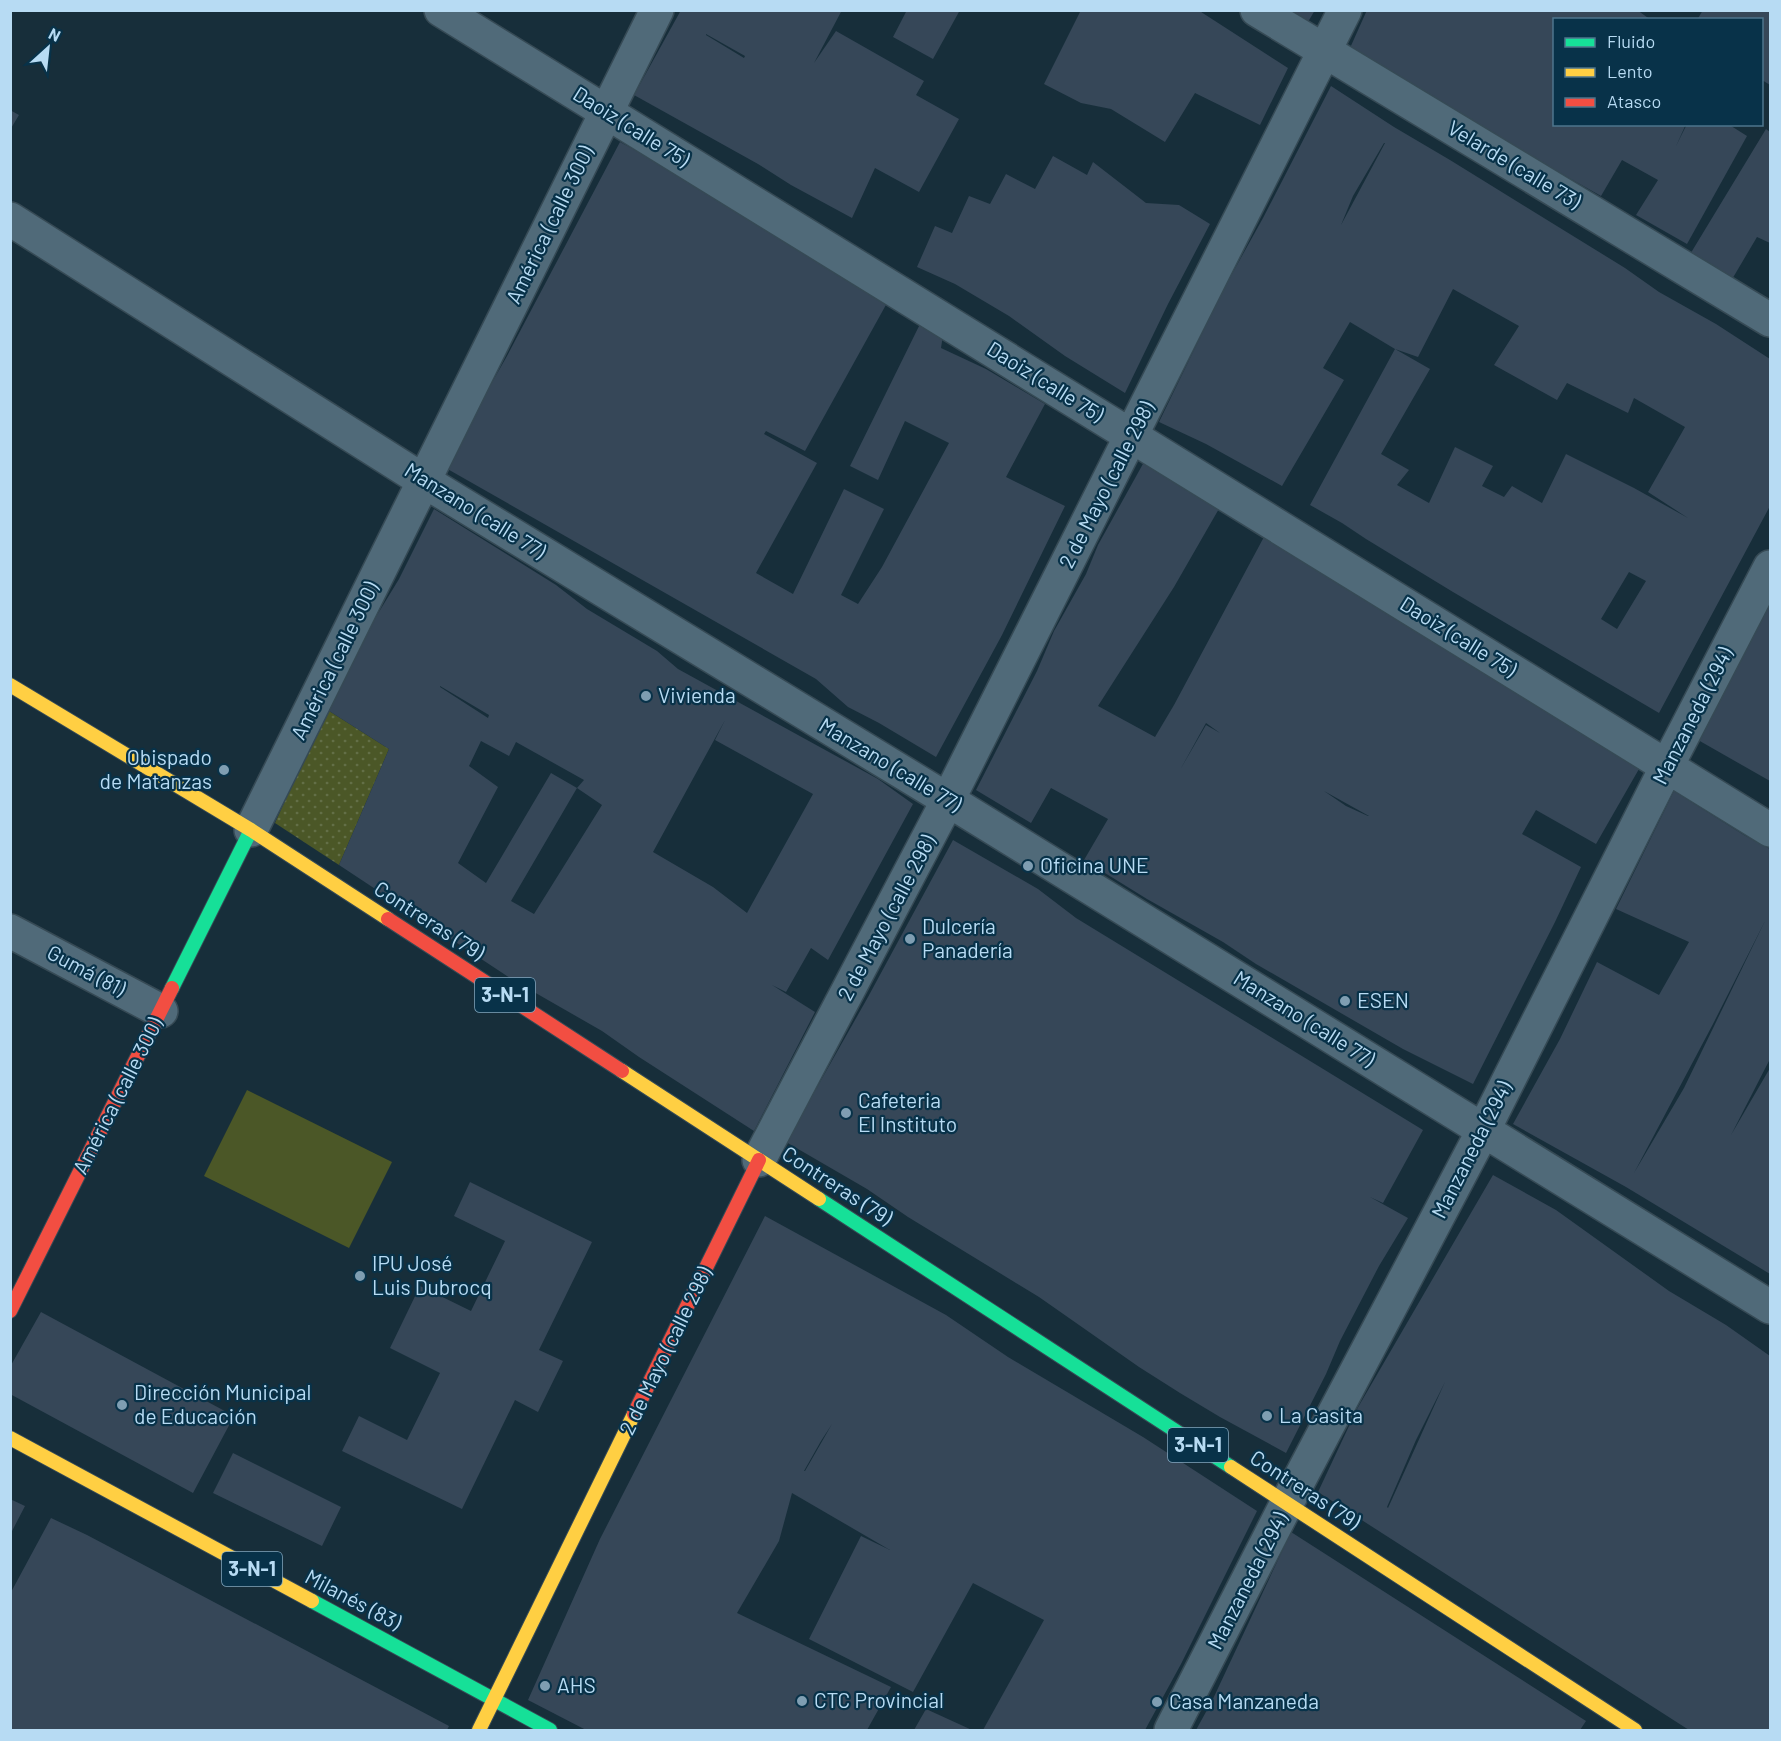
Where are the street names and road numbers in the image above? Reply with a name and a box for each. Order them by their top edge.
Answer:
street label: Daoiz (calle 75) [569,80,695,172]
street label: Velarde (calle 73) [1444,114,1586,214]
street label: América (calle 300) [500,141,598,307]
street label: Daoiz (calle 75) [983,335,1109,427]
street label: 2 de Mayo (calle 298) [1053,396,1159,572]
street label: Manzano (calle 77) [401,456,551,563]
street label: América (calle 300) [285,577,383,743]
street label: Daoiz (calle 75) [1396,590,1522,682]
street label: Manzaneda (294) [1646,642,1737,788]
street label: Manzano (calle 77) [815,711,967,816]
street label: 2 de Mayo (calle 298) [832,830,940,1004]
street label: Contreras (79) [370,875,490,965]
street label: Gumá (81) [43,939,131,1001]
street label: Manzano (calle 77) [1230,964,1380,1071]
road number: 3-N-1 [475,978,535,1012]
street label: América (calle 300) [66,1012,167,1178]
street label: Manzaneda (294) [1425,1076,1516,1222]
street label: Contreras (79) [778,1140,898,1230]
street label: 2 de Mayo (calle 298) [613,1262,716,1438]
road number: 3-N-1 [1168,1428,1228,1462]
street label: Contreras (79) [1246,1444,1366,1534]
street label: Manzaneda (294) [1201,1507,1292,1653]
road number: 3-N-1 [222,1552,282,1586]
street label: Milanés (83) [301,1563,406,1635]

